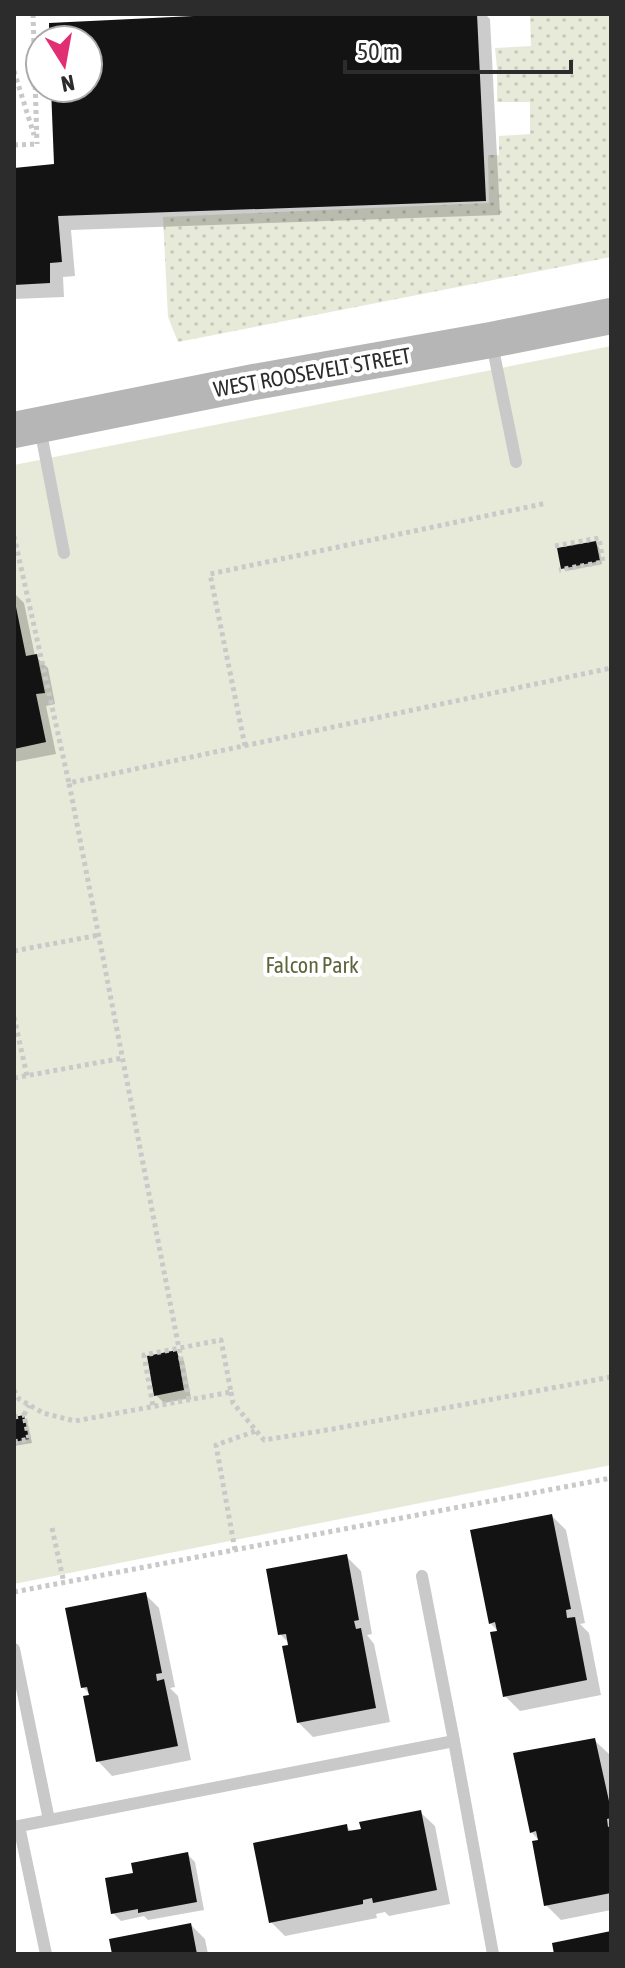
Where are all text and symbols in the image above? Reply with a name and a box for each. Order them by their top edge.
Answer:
north arrow [24,24,104,104]
scale bar [345,24,571,74]
text: 50 m [357,38,400,65]
text: N [59,70,77,98]
street label: WEST ROOSEVELT STREET [211,342,413,402]
park label: Falcon Park [265,952,359,978]

